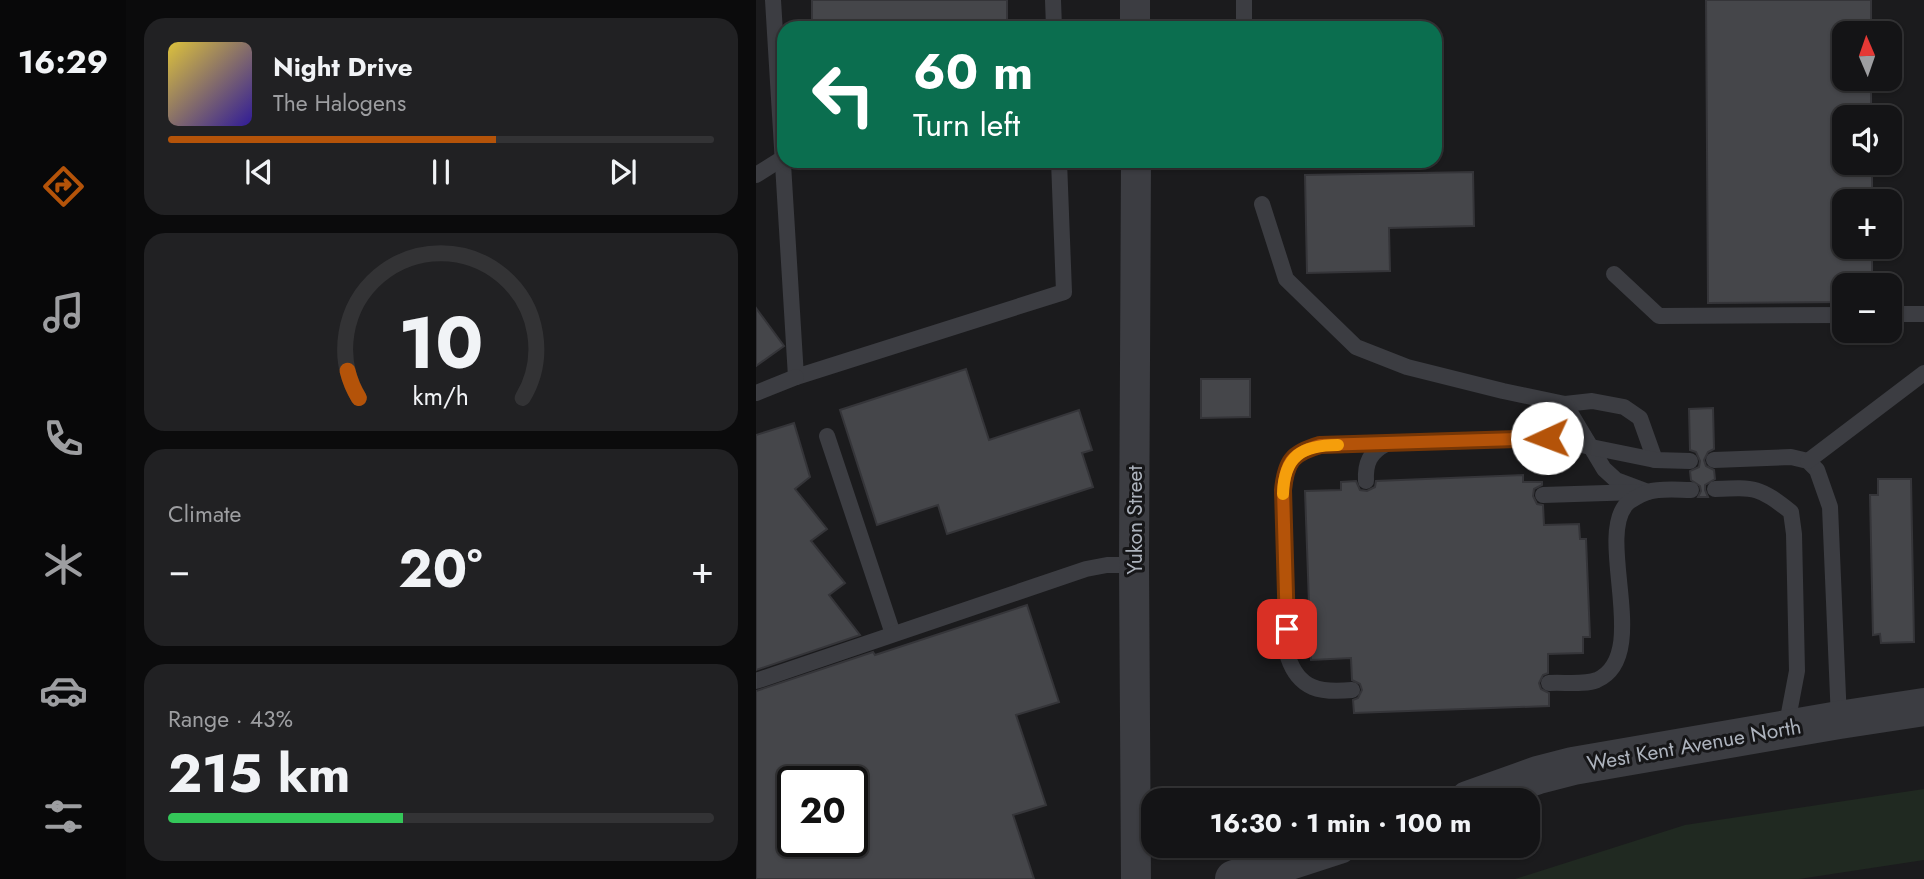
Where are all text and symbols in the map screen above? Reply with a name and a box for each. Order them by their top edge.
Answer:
north arrow [1832,21,1902,91]
map controls [1832,21,1902,343]
text: 60 m [913,37,1033,107]
text: 16:29 [18,39,108,85]
text: Night Drive [273,48,413,86]
icon: left [798,49,889,140]
text: The Halogens [273,86,406,120]
text: Turn left [913,102,1020,148]
button: sound [1832,105,1902,175]
icon: previous [240,153,278,191]
icon: pause [422,153,460,191]
icon: next [604,153,642,191]
icon: directions [39,162,88,211]
button: + [1832,189,1902,259]
button: − [1832,273,1902,343]
icon: music [39,288,88,337]
text: 10 [398,290,484,395]
text: km/h [413,378,469,414]
position arrow [1510,401,1584,475]
icon: phone [39,414,88,463]
street label: Yukon Street [1120,466,1150,574]
text: Climate [168,497,241,531]
text: 20° [399,531,483,607]
icon: climate [39,540,88,589]
text: − [168,542,190,597]
text: + [691,542,714,597]
pin [1257,599,1317,659]
icon: arrive [1268,610,1306,648]
icon: car [39,666,88,715]
text: Range · 43% [168,702,293,736]
street label: West Kent Avenue North [1585,711,1803,779]
text: 215 km [168,736,350,812]
speed limit sign: 20 [777,766,868,857]
icon: filters [39,792,88,841]
text: 16:30 · 1 min · 100 m [1210,804,1471,842]

